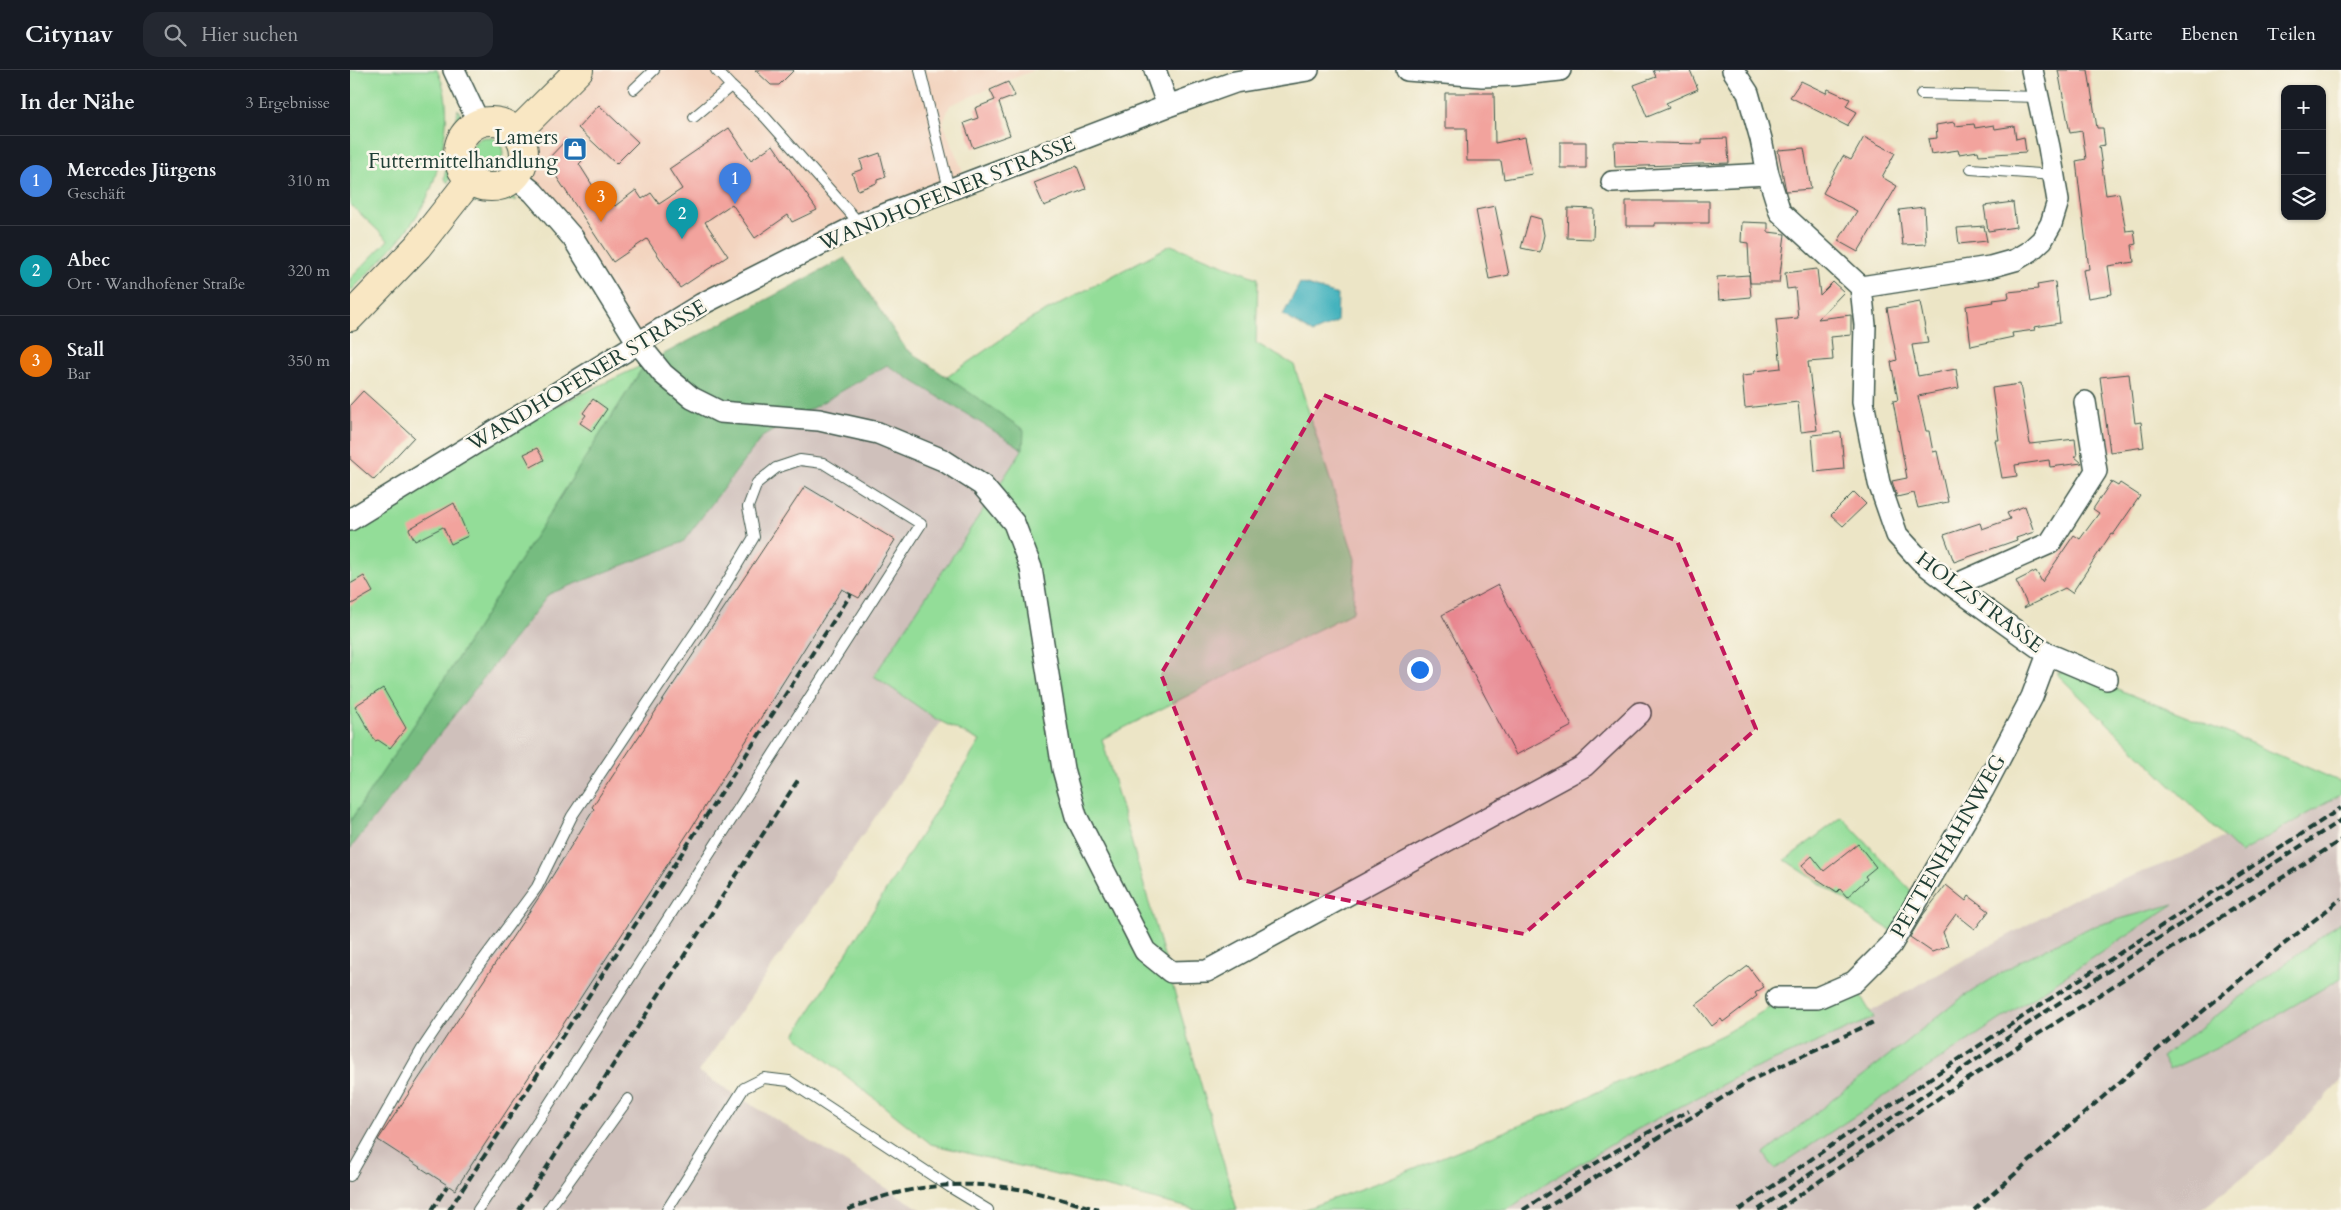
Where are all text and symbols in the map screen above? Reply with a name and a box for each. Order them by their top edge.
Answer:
search box [143,12,493,57]
text: Citynav [25,18,113,51]
icon: search [161,21,189,49]
text: Hier suchen [201,22,298,48]
text: Karte [2111,22,2153,47]
text: Ebenen [2181,22,2239,47]
text: Teilen [2267,22,2316,47]
map controls [2281,85,2326,220]
button: + [2281,85,2326,130]
text: In der Nähe [20,88,135,117]
text: 3 Ergebnisse [245,92,330,114]
place label: Lamers Futtermittelhandlung [368,123,558,176]
street label: WANDHOFENER STRASSE [814,129,1080,259]
button: − [2281,130,2326,175]
shop icon: Lamers Futtermittelhandlung [562,136,588,162]
text: Mercedes Jürgens [67,157,216,183]
pin: 1 [719,163,751,204]
text: 1 [32,170,40,192]
text: 310 m [288,170,330,192]
button: layers [2281,175,2326,220]
pin: 3 [585,181,617,222]
text: Geschäft [67,183,125,205]
pin: 2 [666,198,698,239]
text: Abec [67,247,110,273]
text: 2 [32,260,40,282]
text: 320 m [288,260,330,282]
text: Ort · Wandhofener Straße [67,273,245,295]
street label: WANDHOFENER STRASSE [461,292,712,459]
text: Stall [67,337,104,363]
text: 3 [32,350,40,372]
text: 350 m [288,350,330,372]
text: Bar [67,363,91,385]
street label: HOLZSTRASSE [1910,545,2049,660]
your location [1407,657,1433,683]
street label: PETTENHAHNWEG [1884,749,2013,943]

